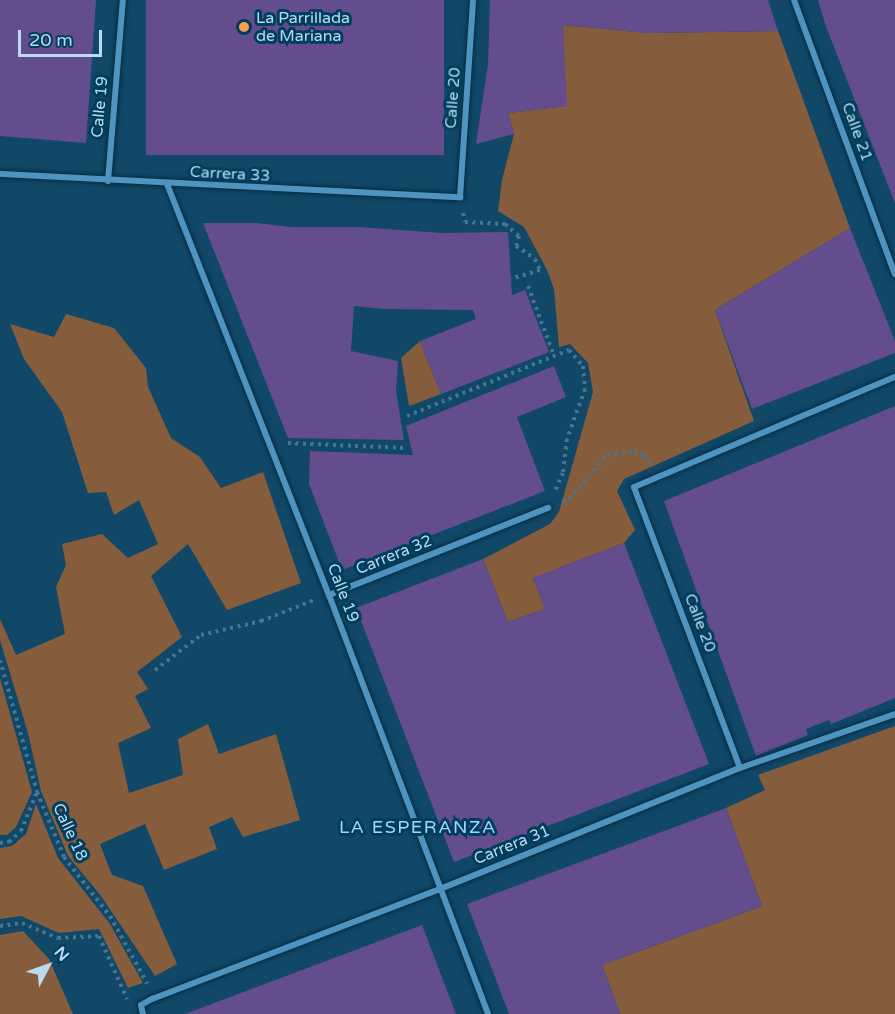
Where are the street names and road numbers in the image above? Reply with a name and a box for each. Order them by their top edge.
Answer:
street label: Calle 20 [441,67,465,129]
street label: Calle 19 [88,76,112,138]
street label: Calle 21 [837,100,877,164]
street label: Carrera 33 [189,162,271,186]
street label: Carrera 32 [353,531,435,579]
street label: Calle 19 [323,561,363,625]
street label: Calle 20 [680,591,720,655]
street label: Calle 18 [48,800,92,864]
street label: Carrera 31 [471,821,553,869]

